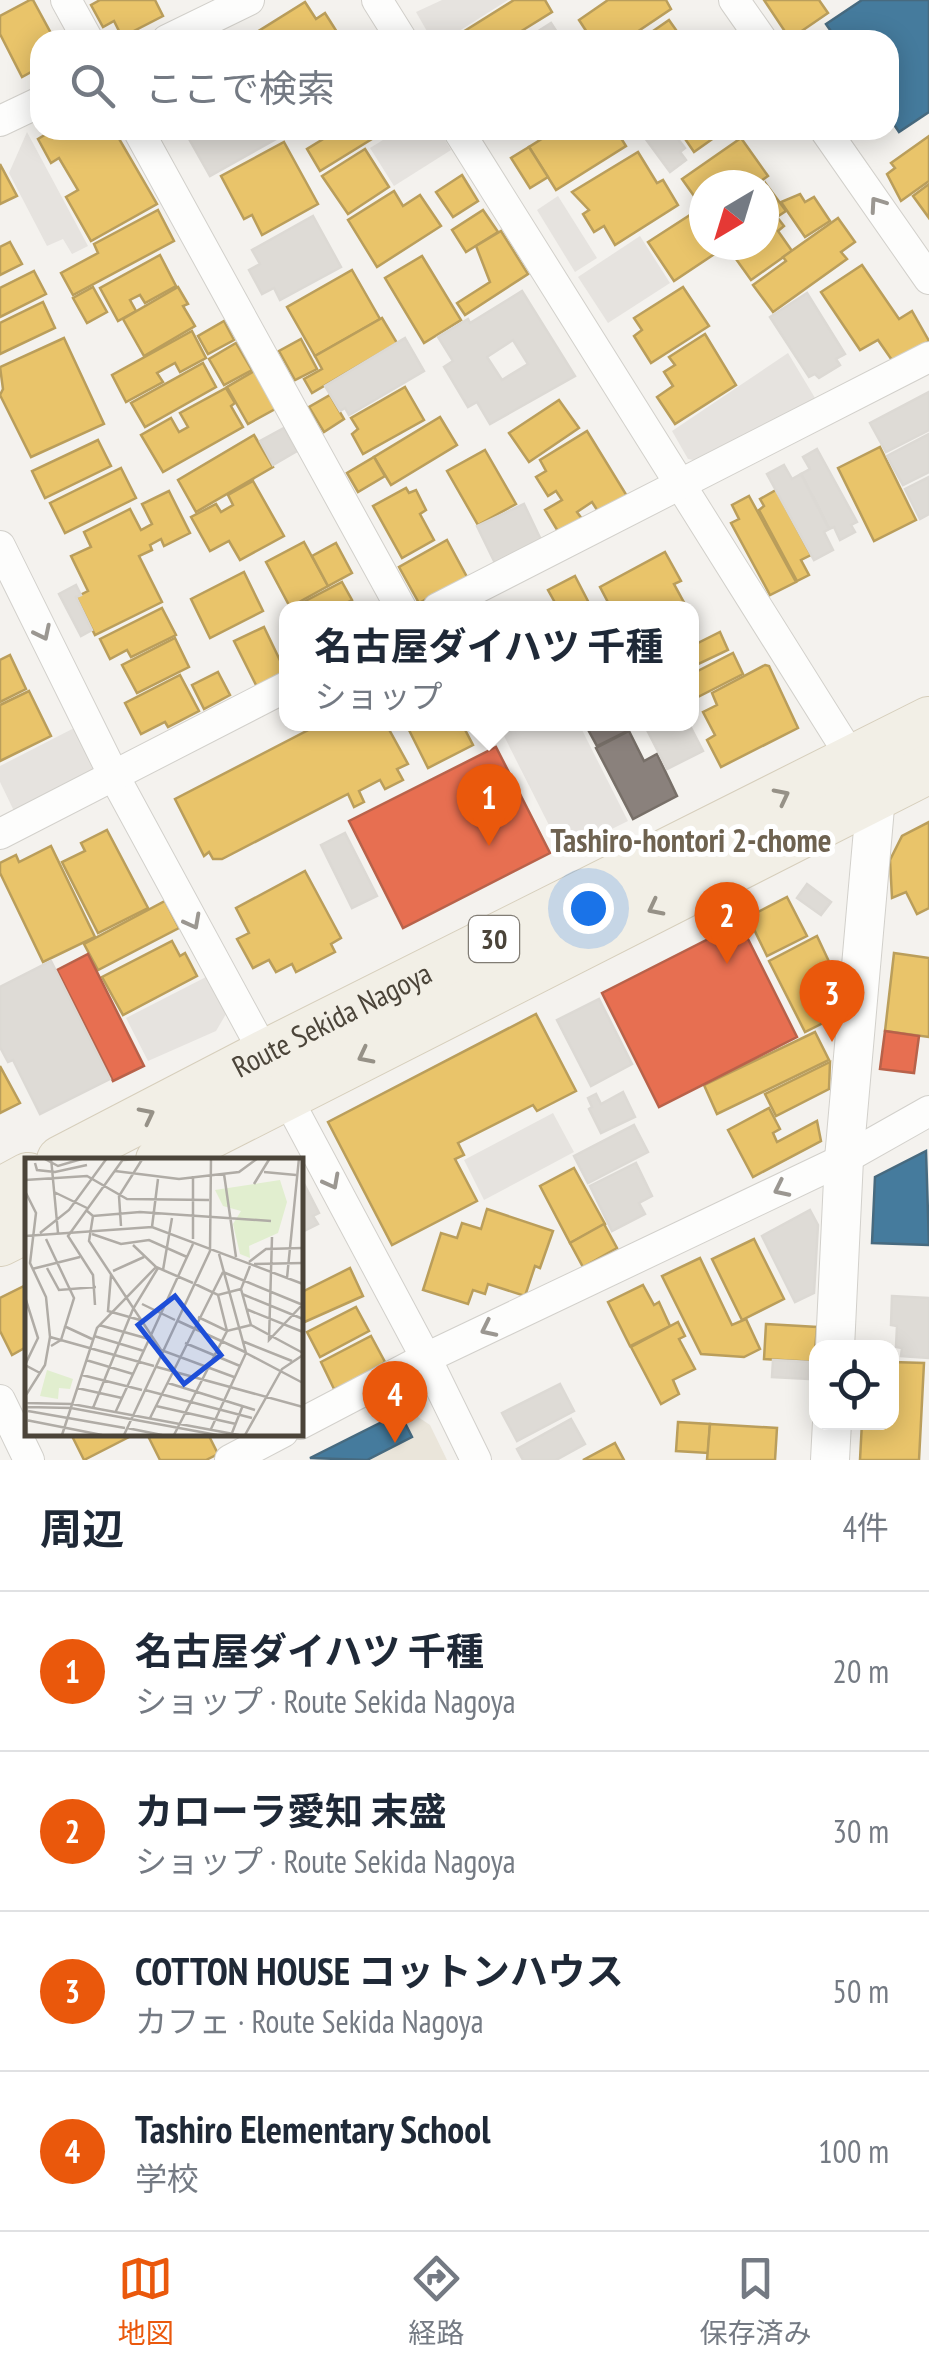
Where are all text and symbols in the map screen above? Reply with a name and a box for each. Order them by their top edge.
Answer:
search box [30,30,899,140]
icon: search [65,58,120,113]
text: ここで検索 [145,63,335,112]
north arrow [689,170,779,260]
one-way arrow [871,197,889,216]
popup [279,601,699,731]
text: 名古屋ダイハツ 千種 [314,621,664,670]
one-way arrow [31,623,51,641]
text: ショップ [314,675,443,717]
pin: 1 [456,764,522,846]
one-way arrow [771,789,789,808]
district label: Tashiro-hontori 2-chome [551,819,831,861]
pin: 2 [694,882,760,964]
your location [563,883,614,934]
one-way arrow [647,896,665,915]
one-way arrow [181,911,200,929]
road number: 30 [469,916,519,962]
street label: Route Sekida Nagoya [225,953,438,1086]
pin: 3 [800,960,864,1042]
one-way arrow [357,1044,375,1064]
one-way arrow [137,1108,155,1127]
inset map [25,1158,302,1435]
one-way arrow [320,1171,340,1189]
one-way arrow [773,1176,791,1196]
one-way arrow [480,1316,498,1336]
map controls [809,1340,899,1430]
button: locate [809,1340,899,1430]
pin: 4 [362,1360,428,1443]
text: 周辺 [40,1501,124,1556]
text: 4件 [843,1506,889,1548]
text: 名古屋ダイハツ 千種 [135,1626,484,1675]
text: 1 [65,1650,80,1692]
text: 20 m [833,1650,889,1692]
text: ショップ · Route Sekida Nagoya [135,1680,516,1722]
text: カローラ愛知 末盛 [135,1786,447,1835]
text: 2 [65,1810,80,1852]
text: 30 m [833,1810,889,1852]
text: ショップ · Route Sekida Nagoya [135,1840,516,1882]
text: COTTON HOUSE コットンハウス [135,1946,624,1995]
text: 3 [65,1970,80,2012]
text: 50 m [833,1970,889,2012]
text: カフェ · Route Sekida Nagoya [135,2000,484,2042]
text: Tashiro Elementary School [135,2104,490,2153]
text: 4 [65,2130,80,2172]
text: 100 m [818,2130,889,2172]
text: 学校 [135,2157,199,2199]
tab: 地図 [117,2251,174,2351]
tab: 経路 [408,2251,465,2351]
tab: 保存済み [699,2251,812,2351]

